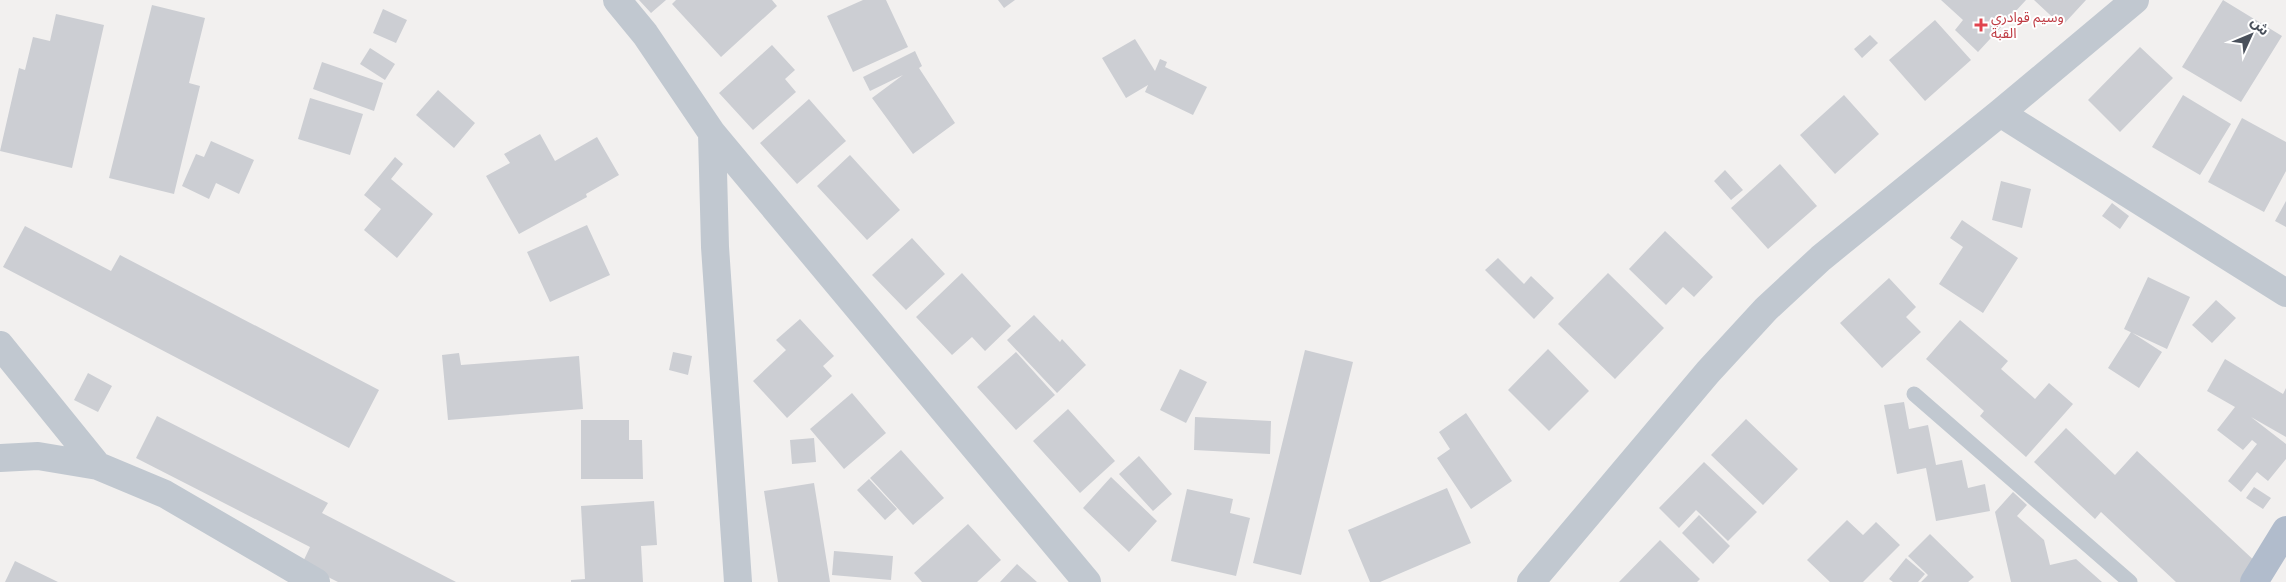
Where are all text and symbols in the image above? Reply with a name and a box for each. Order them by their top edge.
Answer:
place label: وسيم قوادري القبة [1991,8,2064,42]
north arrow [2226,10,2276,60]
text: ش [2247,13,2273,39]
marker: وسيم قوادري القبة [1975,19,1987,31]

